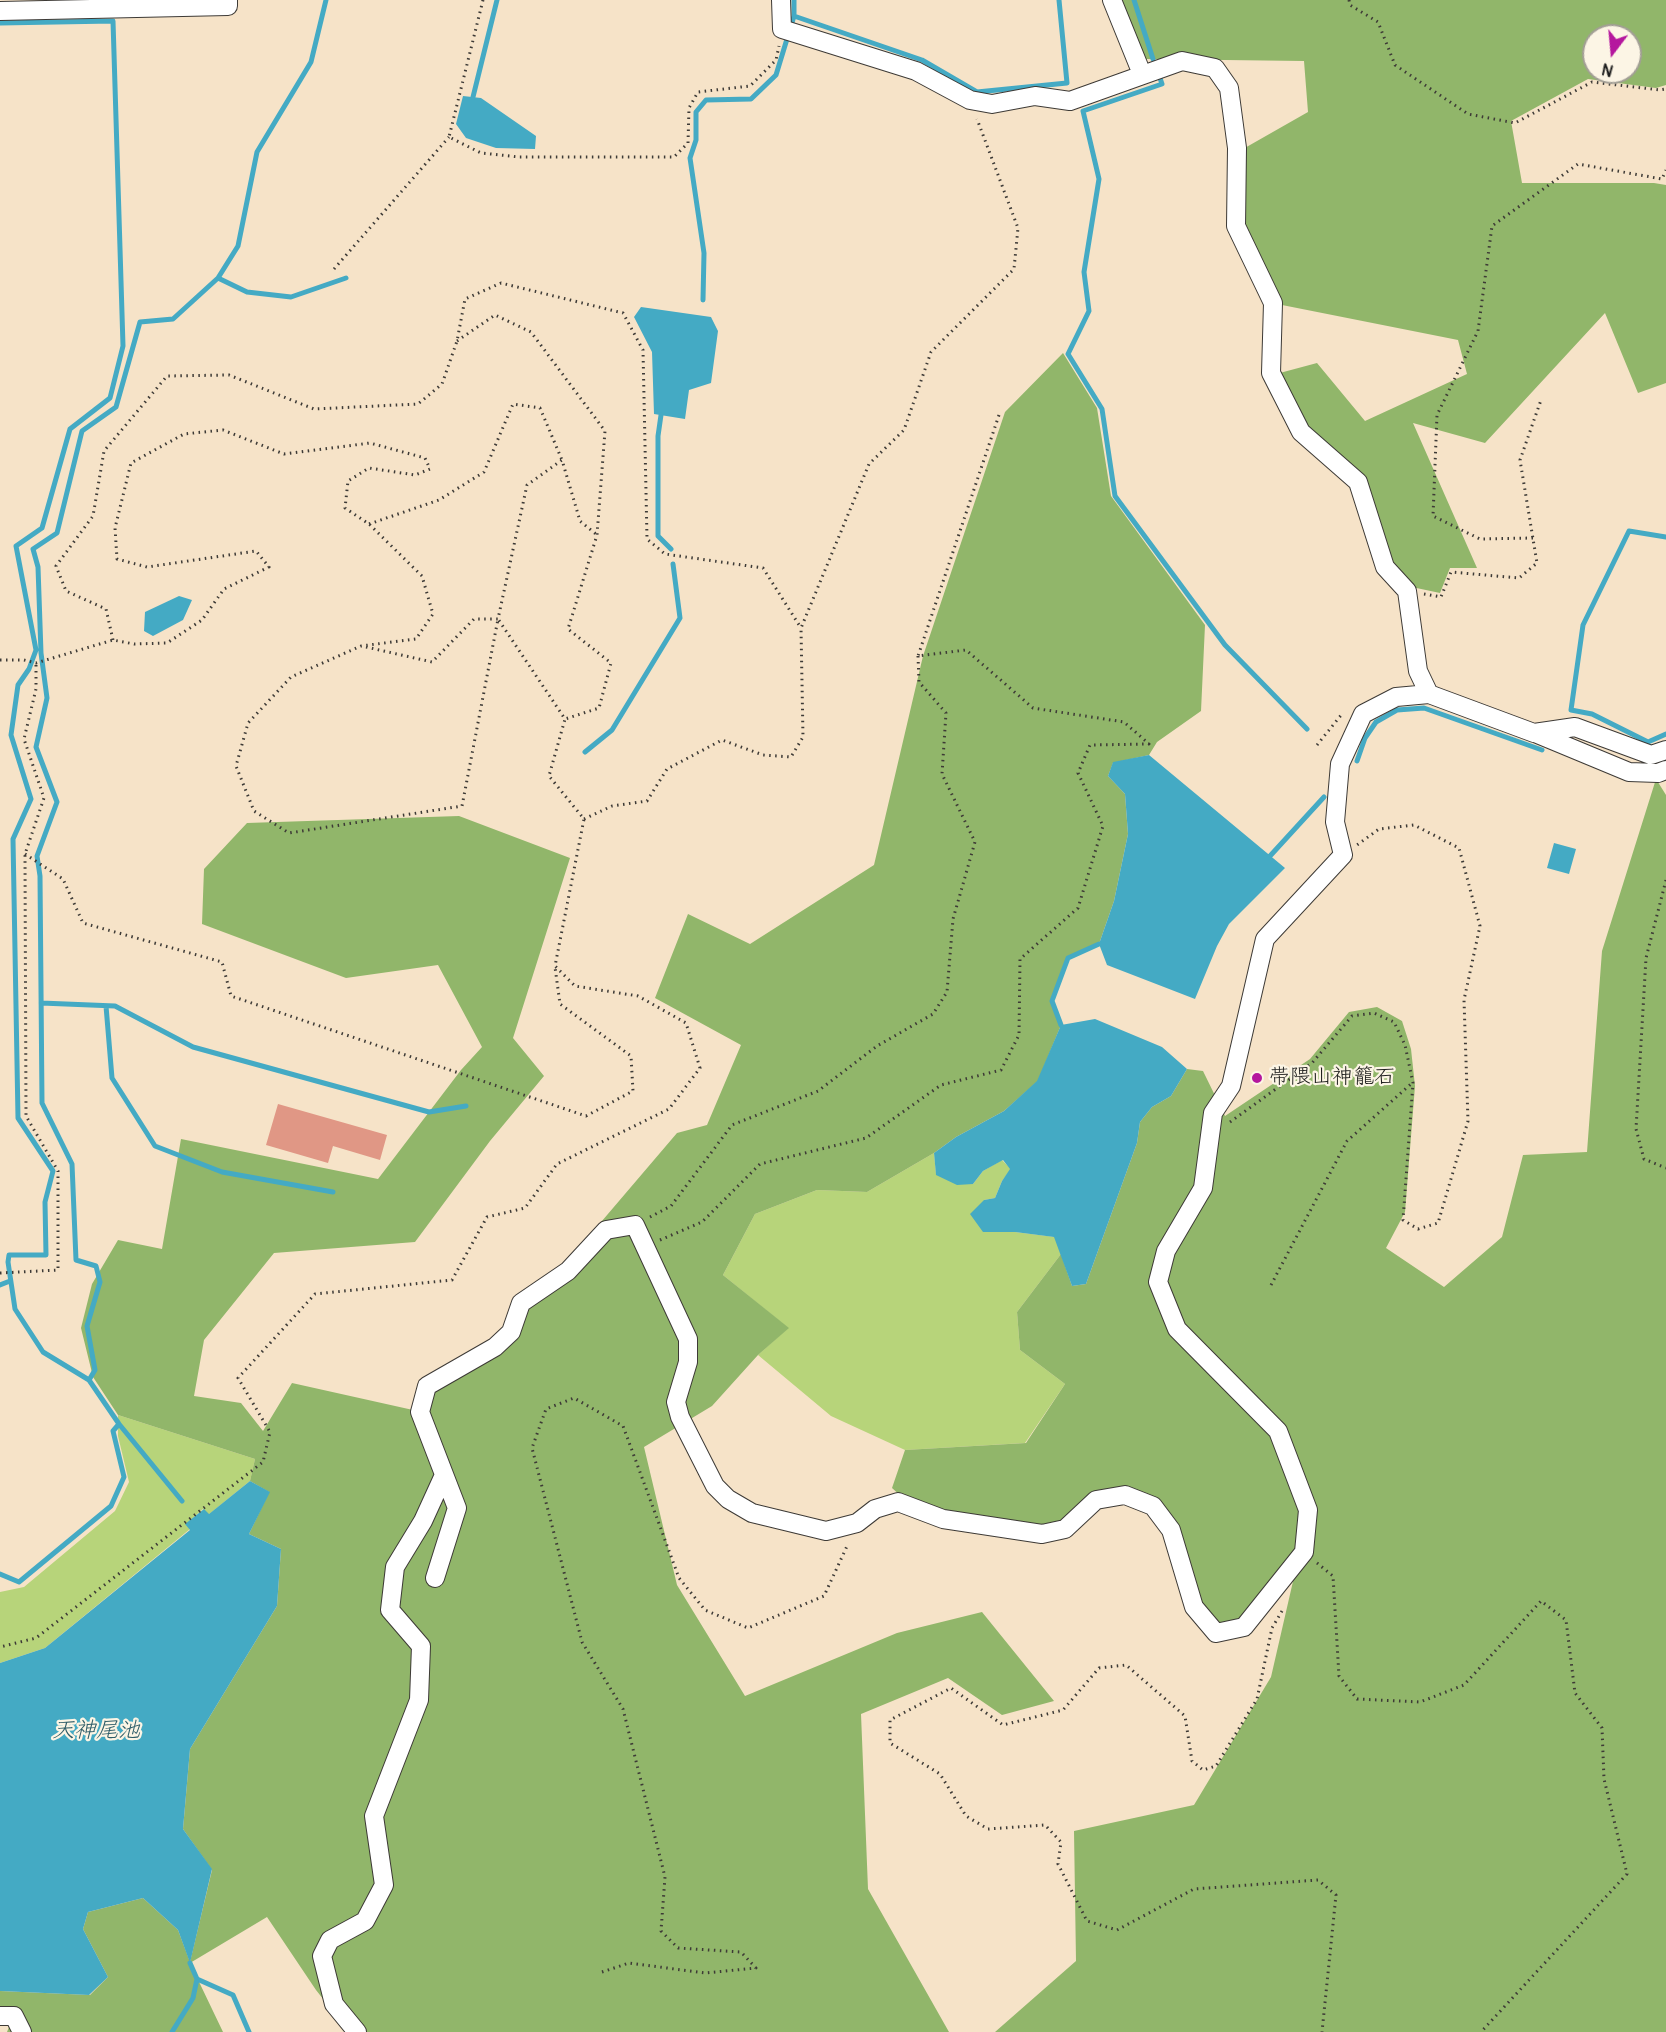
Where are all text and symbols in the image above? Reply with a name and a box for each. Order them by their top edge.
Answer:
north arrow [1582,24,1642,84]
text: N [1600,58,1616,80]
place label: 帯隈山神籠石 [1269,1065,1395,1091]
marker: 帯隈山神籠石 [1250,1071,1264,1085]
water label: 天神尾池 [52,1718,140,1744]

